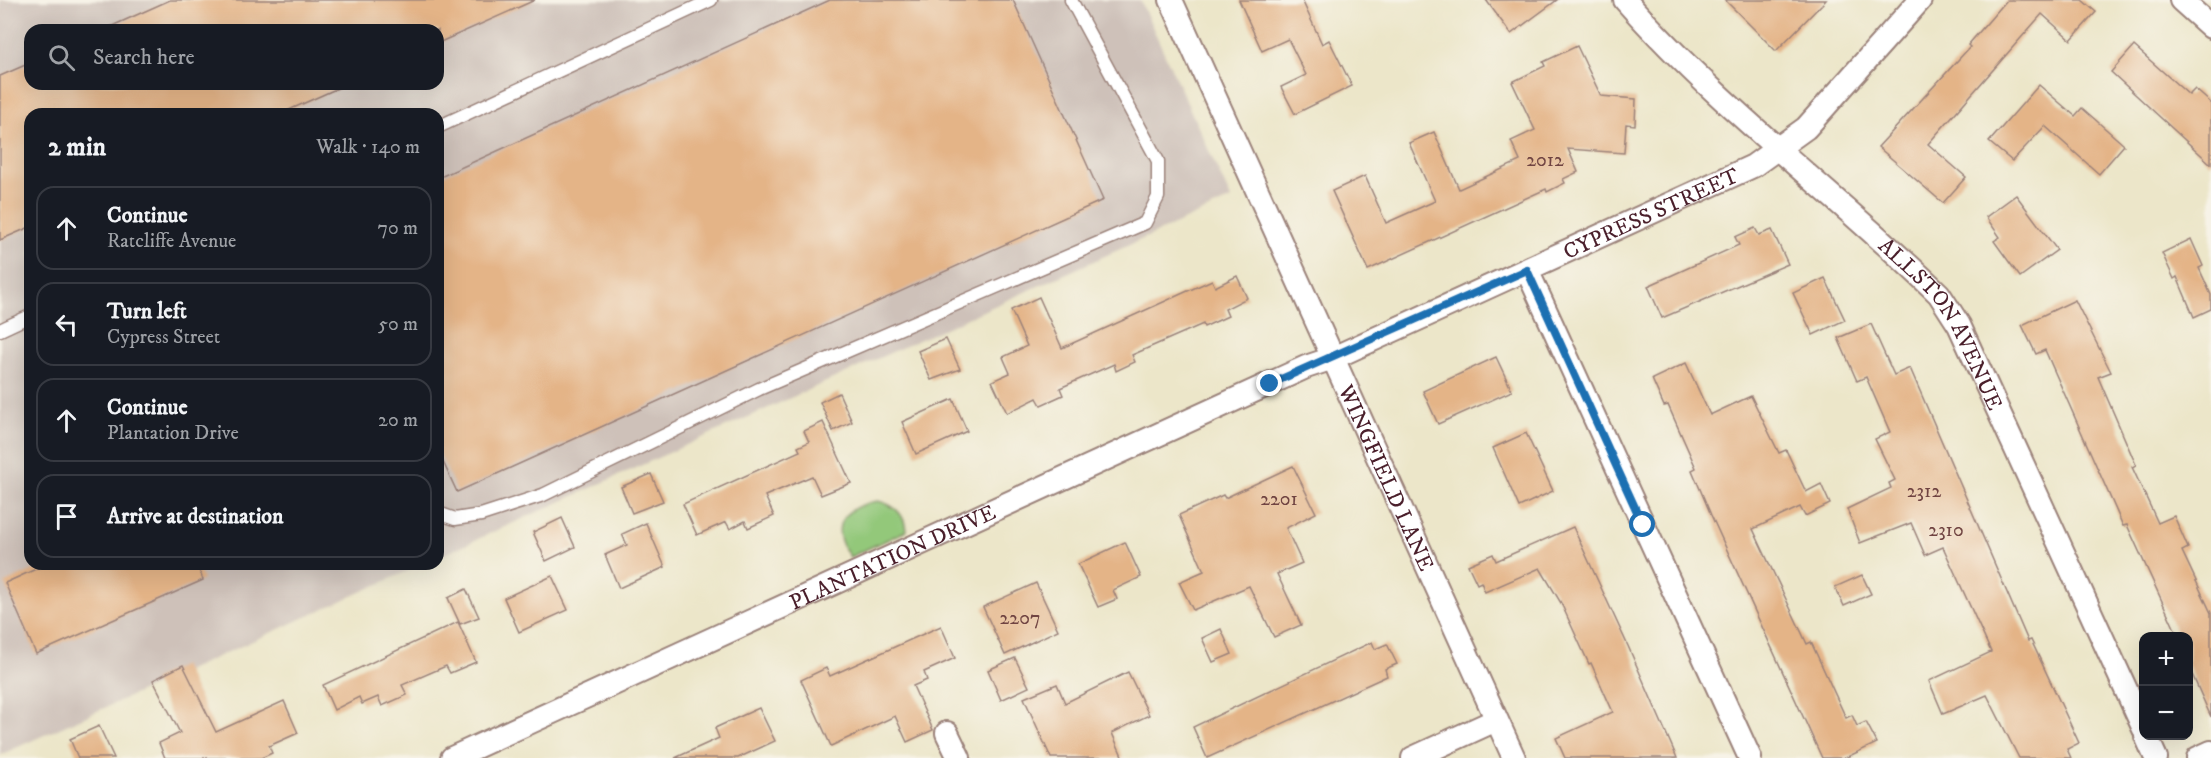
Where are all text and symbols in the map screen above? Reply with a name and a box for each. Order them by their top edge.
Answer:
search box [24,24,444,90]
icon: search [45,41,78,74]
text: Search here [93,44,195,71]
text: 2 min [48,131,106,164]
text: Walk · 140 m [316,135,420,160]
house number: 2012 [1526,148,1564,173]
street label: CYPRESS STREET [1559,162,1744,266]
text: Continue [107,202,188,229]
icon: ahead [50,212,83,245]
text: 70 m [377,216,418,241]
text: Ratcliffe Avenue [107,229,236,254]
street label: ALLSTON AVENUE [1872,232,2008,414]
text: Turn left [107,298,187,325]
icon: left [50,308,83,341]
text: 50 m [378,312,418,337]
text: Cypress Street [107,325,220,350]
route end [1256,370,1282,396]
street label: WINGFIELD LANE [1331,380,1439,575]
text: Continue [107,394,188,421]
icon: ahead [50,404,83,437]
text: 20 m [378,408,418,433]
text: Plantation Drive [107,421,239,446]
house number: 2312 [1907,479,1941,504]
house number: 2201 [1260,487,1298,512]
street label: PLANTATION DRIVE [785,499,1000,617]
icon: arrive [50,500,83,533]
text: Arrive at destination [107,503,284,530]
route start [1629,511,1655,537]
house number: 2310 [1928,518,1964,543]
house number: 2207 [1000,606,1040,631]
map controls [2139,632,2193,740]
button: + [2139,632,2193,686]
button: − [2139,686,2193,740]

